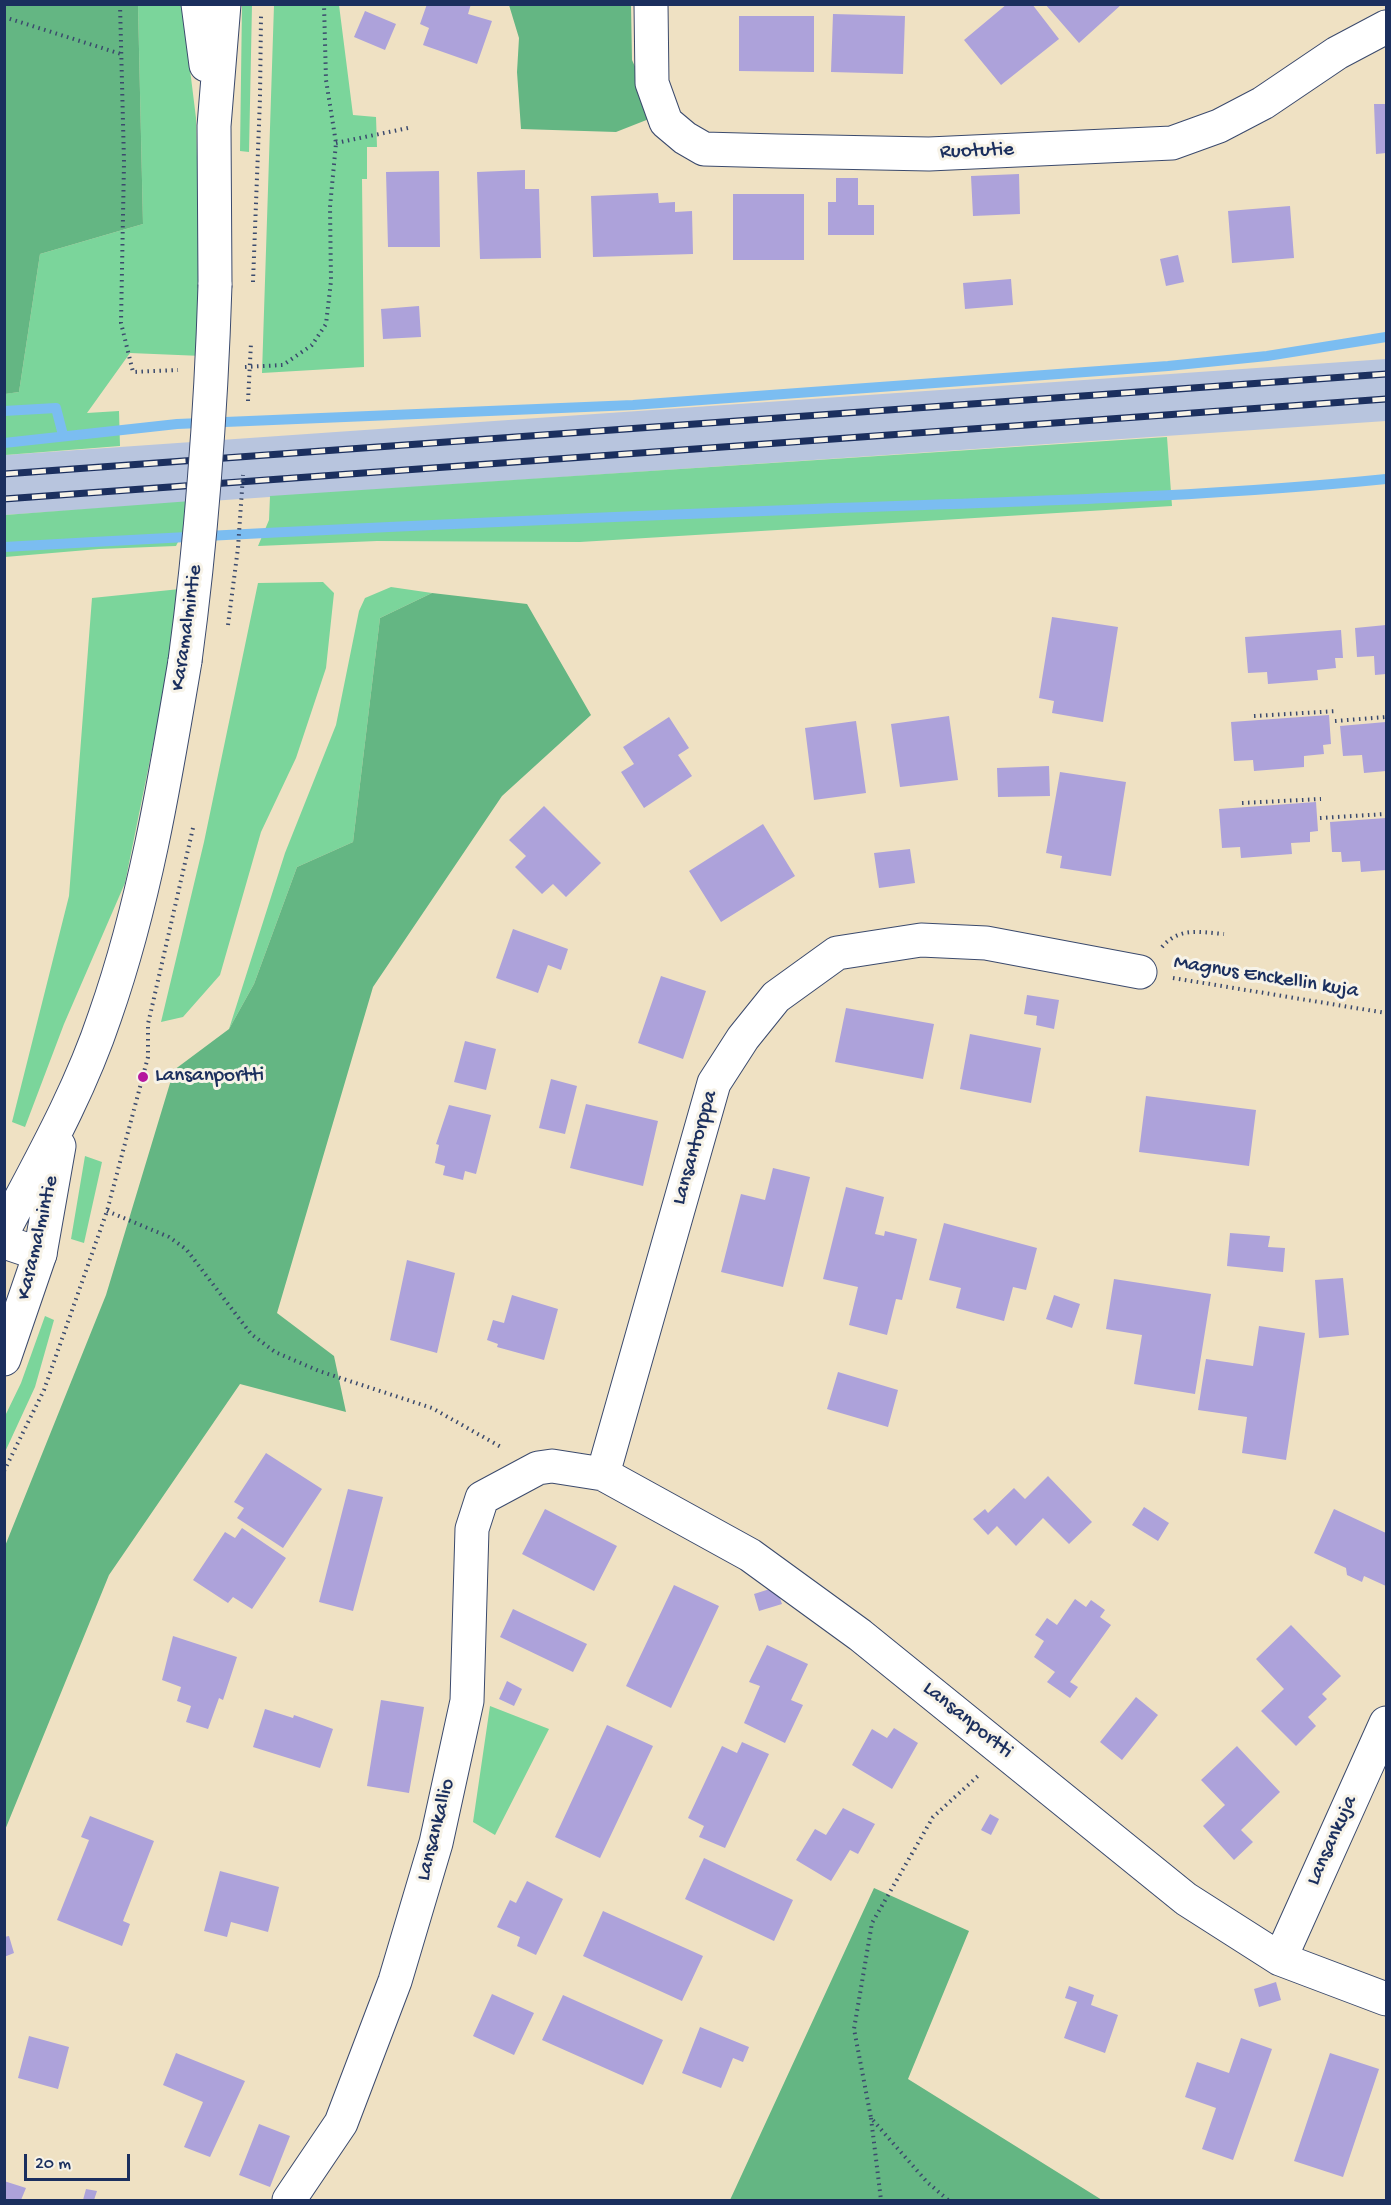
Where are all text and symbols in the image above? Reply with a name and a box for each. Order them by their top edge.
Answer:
street label: Ruotutie [940,138,1014,166]
street label: Karamalmintie [167,563,209,693]
street label: Magnus Enckellin kuja [1172,951,1360,1005]
place label: Lansanportti [155,1064,264,1090]
marker: Lansanportti [136,1070,150,1084]
street label: Lansantorppa [668,1088,724,1208]
street label: Karamalmintie [12,1173,66,1303]
street label: Lansanportti [917,1677,1017,1765]
street label: Lansankallio [412,1776,462,1884]
street label: Lansankuja [1302,1792,1364,1890]
scale bar [27,2142,134,2180]
text: 20 m [35,2154,71,2175]

